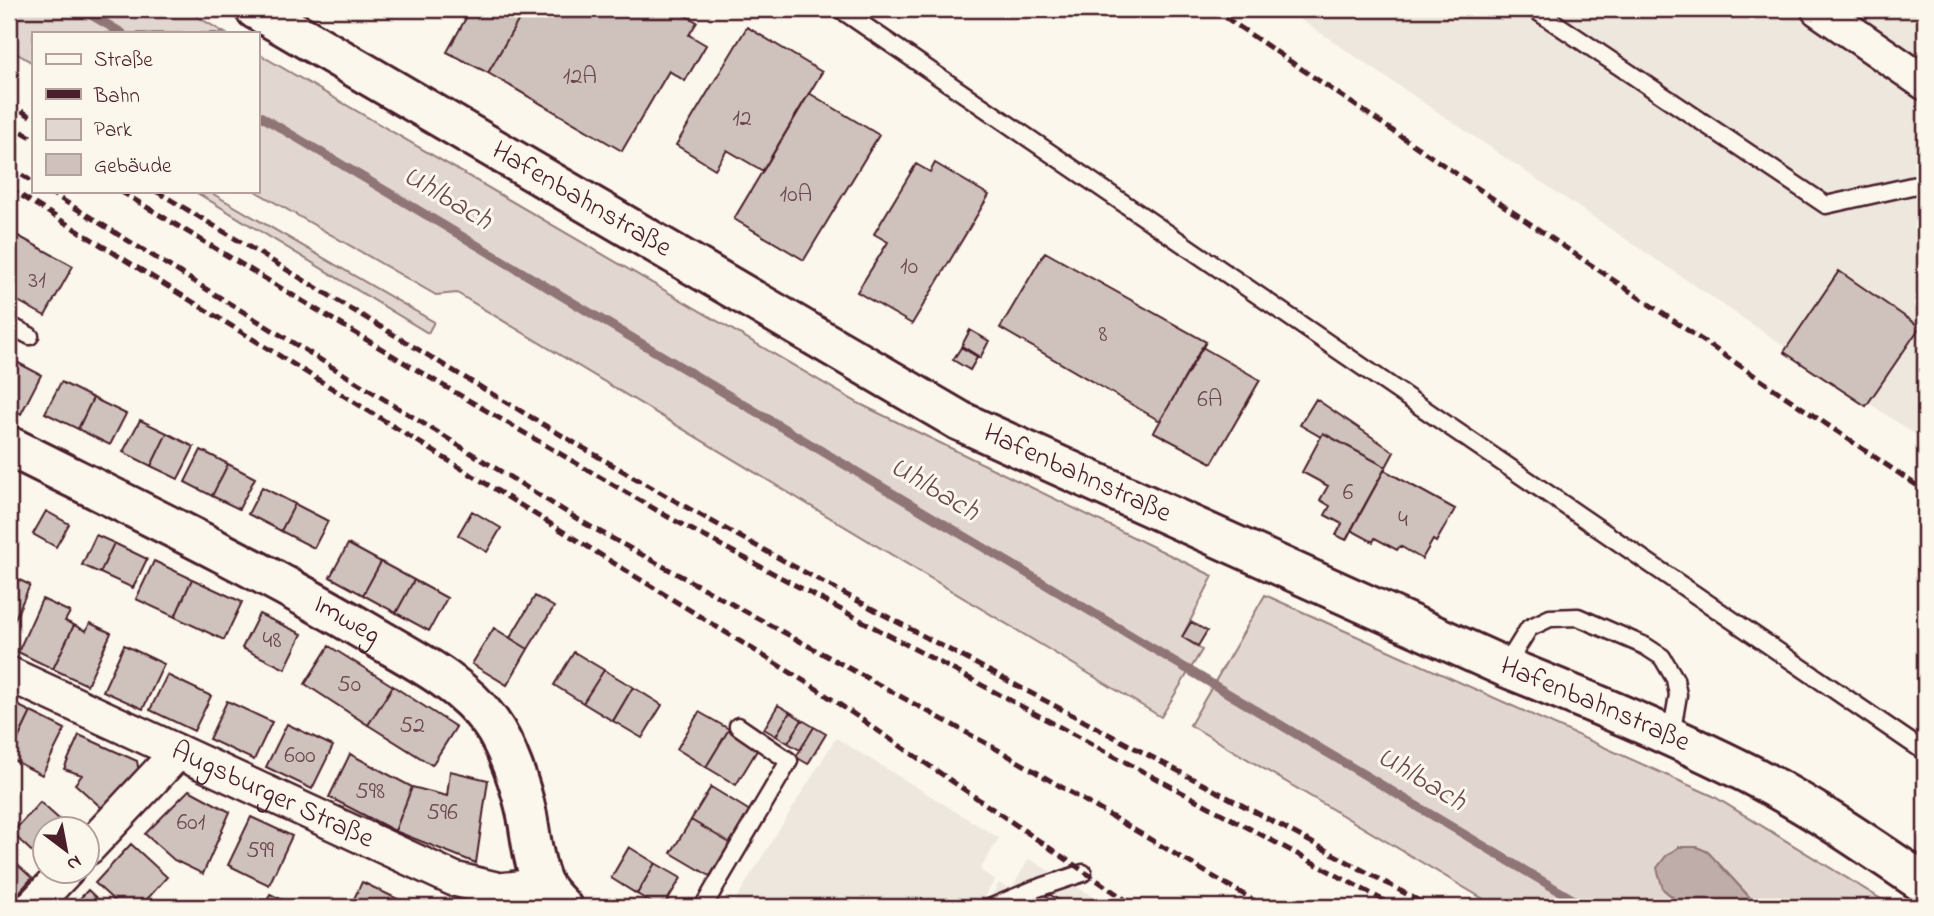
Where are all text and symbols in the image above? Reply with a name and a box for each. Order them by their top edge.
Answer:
legend [32,32,259,192]
text: Straße [94,46,153,76]
house number: 12A [563,60,597,95]
text: Bahn [93,82,140,112]
house number: 12 [732,102,752,137]
text: Park [94,116,133,146]
street label: Hafenbahnstraße [484,131,680,269]
text: Gebäude [94,152,172,182]
water label: Uhlbach [394,155,501,243]
house number: 10A [780,178,812,213]
house number: 10 [900,250,918,285]
house number: 31 [28,264,46,299]
house number: 8 [1099,318,1108,353]
house number: 6A [1197,383,1223,418]
street label: Hafenbahnstraße [976,413,1178,534]
water label: Uhlbach [881,446,988,534]
house number: 6 [1343,476,1354,511]
house number: 4 [1398,503,1408,538]
street label: Imweg [305,585,388,656]
house number: 48 [263,624,281,659]
street label: Hafenbahnstraße [1494,647,1697,763]
house number: 50 [337,668,361,703]
house number: 52 [399,709,425,744]
street label: Augsburger Straße [164,731,381,860]
water label: Uhlbach [1368,736,1475,824]
house number: 600 [284,739,316,774]
house number: 598 [355,775,385,810]
house number: 596 [426,796,458,831]
house number: 601 [177,806,206,841]
north arrow [32,814,102,884]
house number: 599 [246,834,275,869]
text: N [61,847,86,877]

